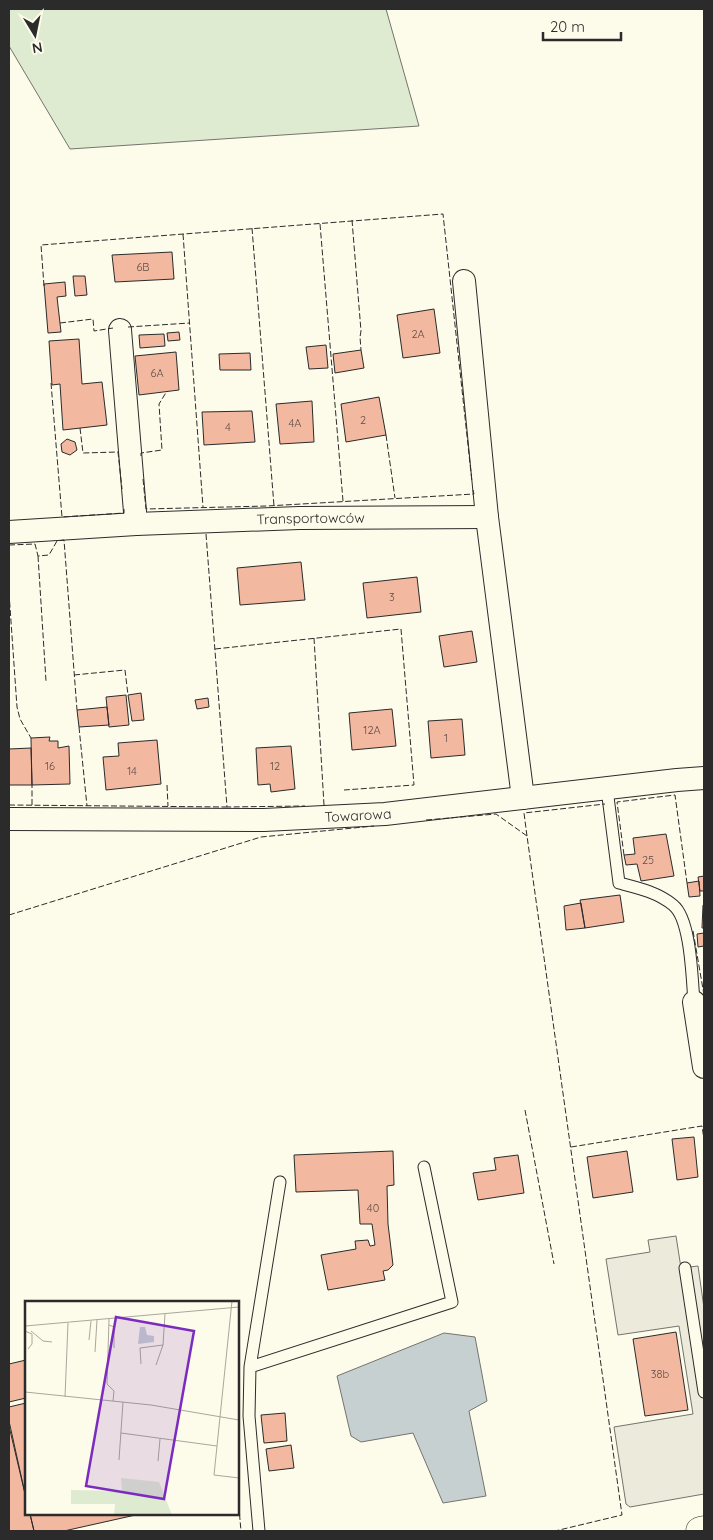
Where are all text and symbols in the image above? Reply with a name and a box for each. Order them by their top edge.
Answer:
north arrow [10,10,60,60]
scale bar [543,10,620,42]
text: 20 m [550,17,585,36]
text: N [31,38,44,58]
house number: 6B [136,260,150,274]
house number: 2A [411,327,425,341]
house number: 6A [150,366,164,380]
house number: 2 [360,413,366,427]
house number: 4A [289,416,301,430]
house number: 4 [225,420,231,434]
street label: Transportowców [256,509,365,529]
house number: 3 [389,590,395,604]
house number: 12A [363,723,381,737]
house number: 1 [444,731,448,745]
house number: 16 [45,759,55,773]
house number: 12 [270,759,280,773]
house number: 14 [127,764,137,778]
street label: Towarowa [324,804,392,826]
house number: 25 [642,853,654,867]
house number: 40 [367,1201,379,1215]
inset map [25,1301,239,1515]
house number: 38b [651,1367,670,1381]

